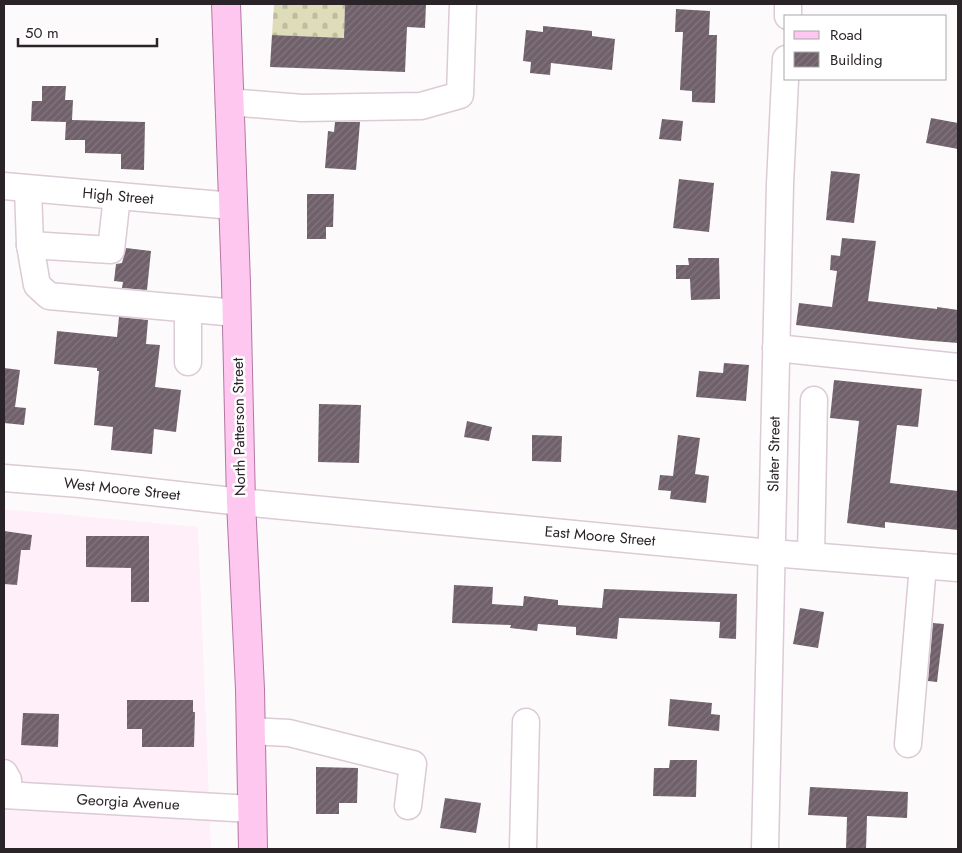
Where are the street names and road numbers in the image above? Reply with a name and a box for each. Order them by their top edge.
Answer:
street label: High Street [82,182,155,210]
street label: North Patterson Street [227,357,251,496]
street label: Slater Street [762,416,786,492]
street label: West Moore Street [63,472,182,506]
street label: East Moore Street [544,520,657,552]
street label: Georgia Avenue [76,788,180,816]

